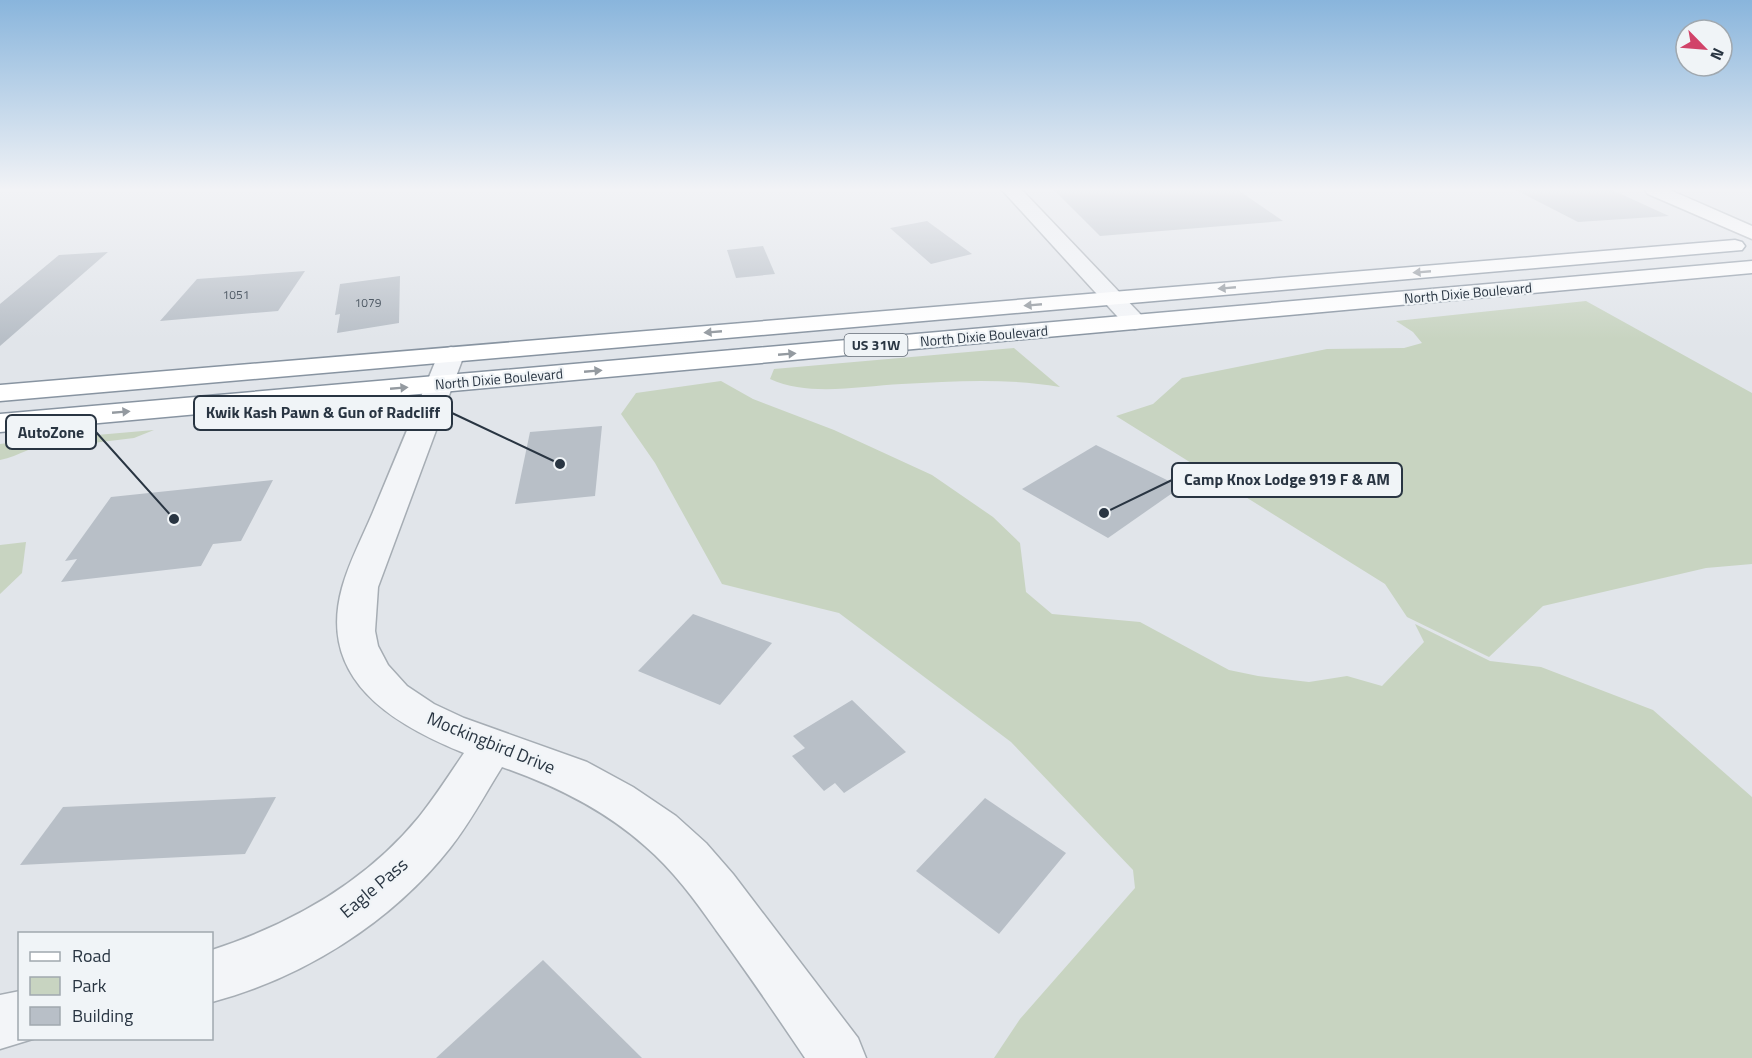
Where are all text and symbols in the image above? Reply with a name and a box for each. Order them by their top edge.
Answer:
north arrow [1674,18,1734,78]
text: N [1704,44,1731,64]
one-way arrow [1412,267,1431,277]
street label: North Dixie Boulevard [1403,276,1533,309]
one-way arrow [1218,283,1237,293]
house number: 1051 [223,285,249,304]
house number: 1079 [355,293,382,312]
one-way arrow [1023,300,1042,310]
street label: North Dixie Boulevard [919,319,1049,352]
one-way arrow [704,328,723,337]
road number: US 31W [844,334,908,356]
one-way arrow [778,349,797,359]
street label: North Dixie Boulevard [434,362,564,395]
one-way arrow [584,366,603,376]
one-way arrow [389,383,408,393]
callout: Kwik Kash Pawn & Gun of Radcliff [194,396,452,430]
text: Kwik Kash Pawn & Gun of Radcliff [206,400,440,424]
one-way arrow [112,408,131,417]
callout: AutoZone [6,415,96,449]
text: AutoZone [18,420,84,444]
callout: Camp Knox Lodge 919 F & AM [1172,463,1402,497]
text: Camp Knox Lodge 919 F & AM [1184,467,1390,491]
street label: Mockingbird Drive [423,705,559,781]
street label: Eagle Pass [334,851,414,924]
legend [18,932,213,1040]
text: Road [72,942,111,969]
text: Park [72,972,107,999]
text: Building [72,1002,133,1029]

